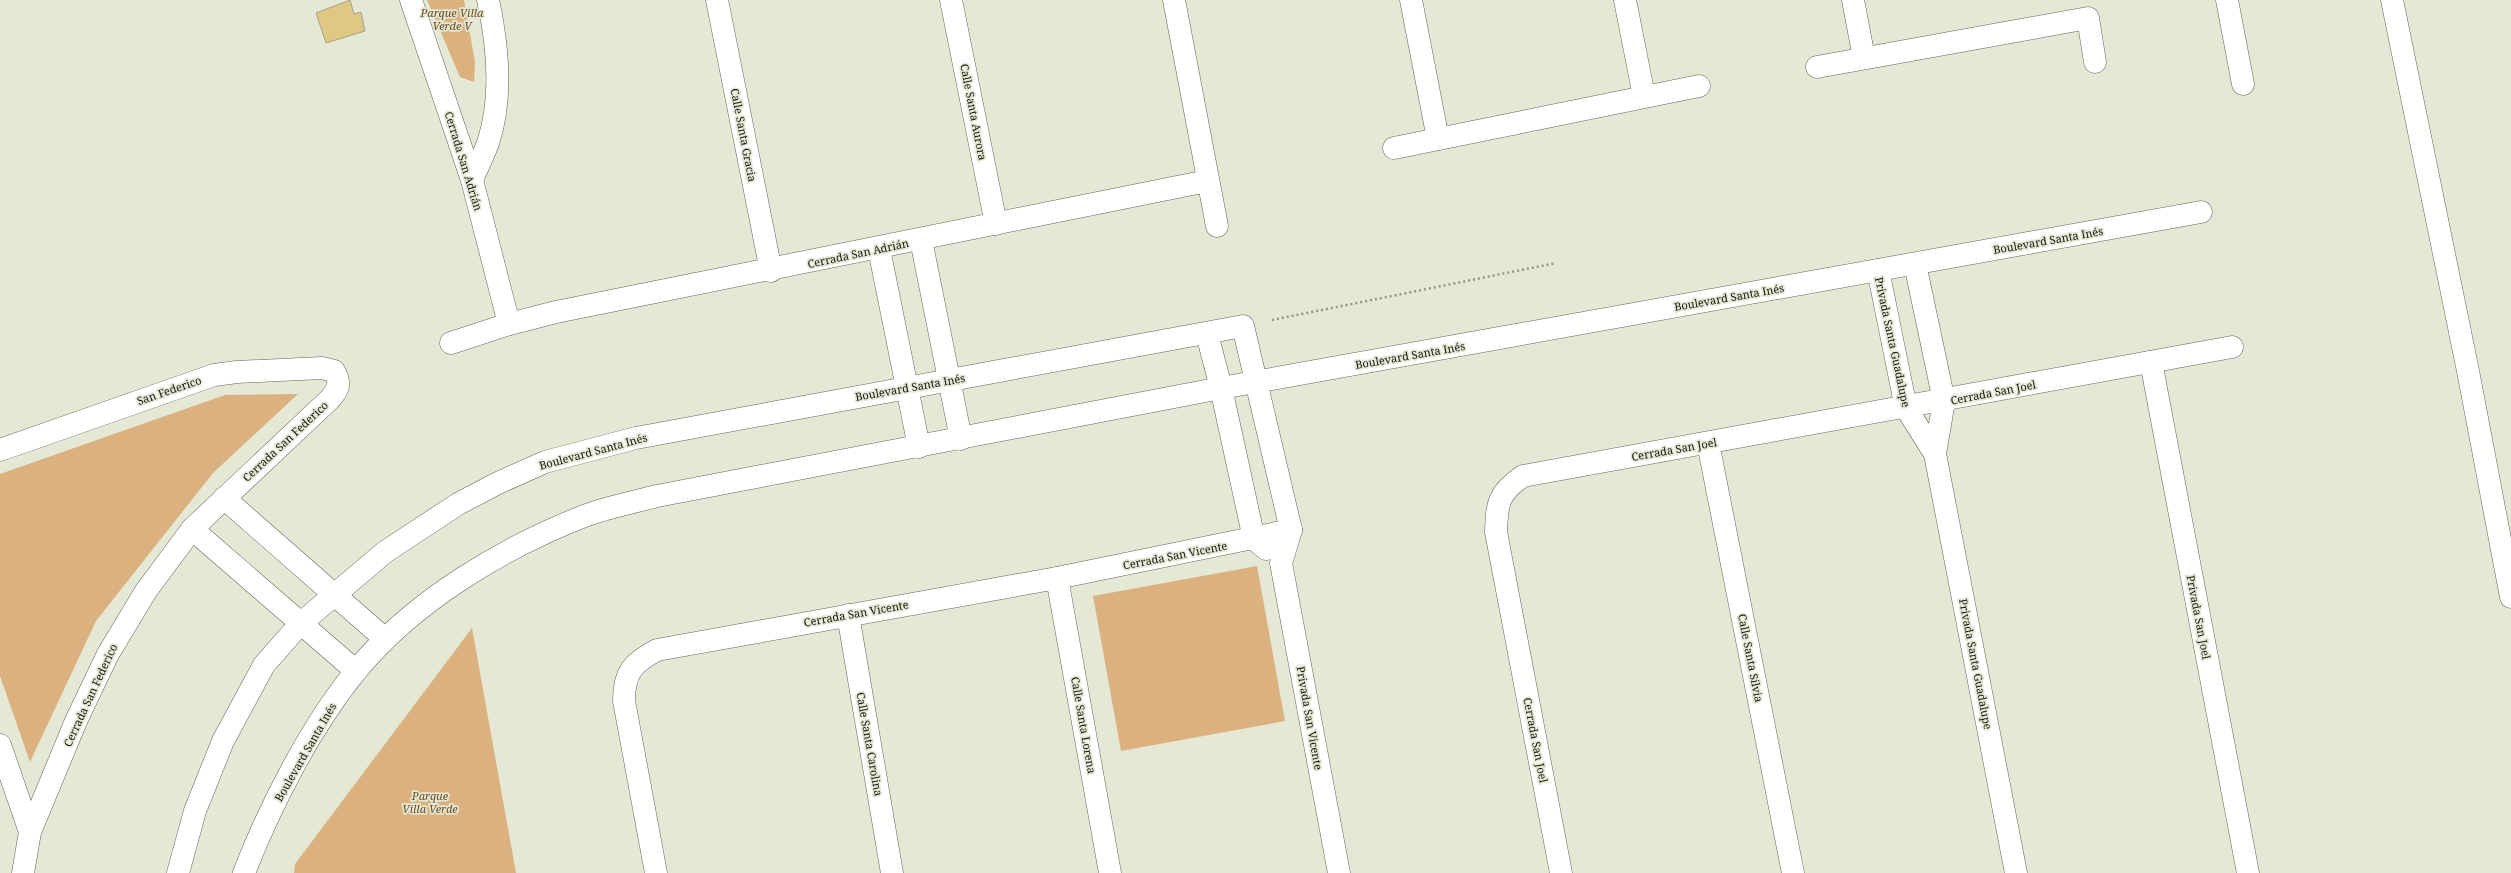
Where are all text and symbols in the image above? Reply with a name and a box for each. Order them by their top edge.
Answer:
park label: Parque Villa Verde V [420,5,484,33]
street label: Calle Santa Aurora [957,63,991,161]
street label: Calle Santa Gracia [728,87,760,183]
street label: Cerrada San Adrián [442,109,486,213]
street label: Boulevard Santa Inés [1992,223,2104,257]
street label: Cerrada San Adrián [806,235,910,271]
street label: Privada Santa Guadalupe [1872,275,1914,409]
street label: Boulevard Santa Inés [1673,280,1785,314]
street label: Boulevard Santa Inés [1354,338,1466,372]
street label: Boulevard Santa Inés [854,370,966,404]
street label: San Federico [135,372,203,408]
street label: Cerrada San Joel [1949,376,2037,408]
street label: Cerrada San Federico [239,397,331,485]
street label: Boulevard Santa Inés [537,429,649,473]
street label: Cerrada San Joel [1630,434,1718,464]
street label: Cerrada San Vicente [1122,538,1229,572]
street label: Privada San Joel [2183,574,2215,661]
street label: Cerrada San Vicente [802,596,910,630]
street label: Privada Santa Guadalupe [1956,597,1996,731]
street label: Calle Santa Silvia [1735,613,1767,703]
street label: Cerrada San Federico [60,641,120,749]
street label: Privada San Vicente [1294,665,1327,771]
street label: Calle Santa Lorena [1068,675,1100,775]
street label: Calle Santa Carolina [853,691,887,797]
street label: Cerrada San Joel [1520,696,1552,784]
street label: Boulevard Santa Inés [271,700,339,804]
park label: Parque Villa Verde [402,788,458,816]

